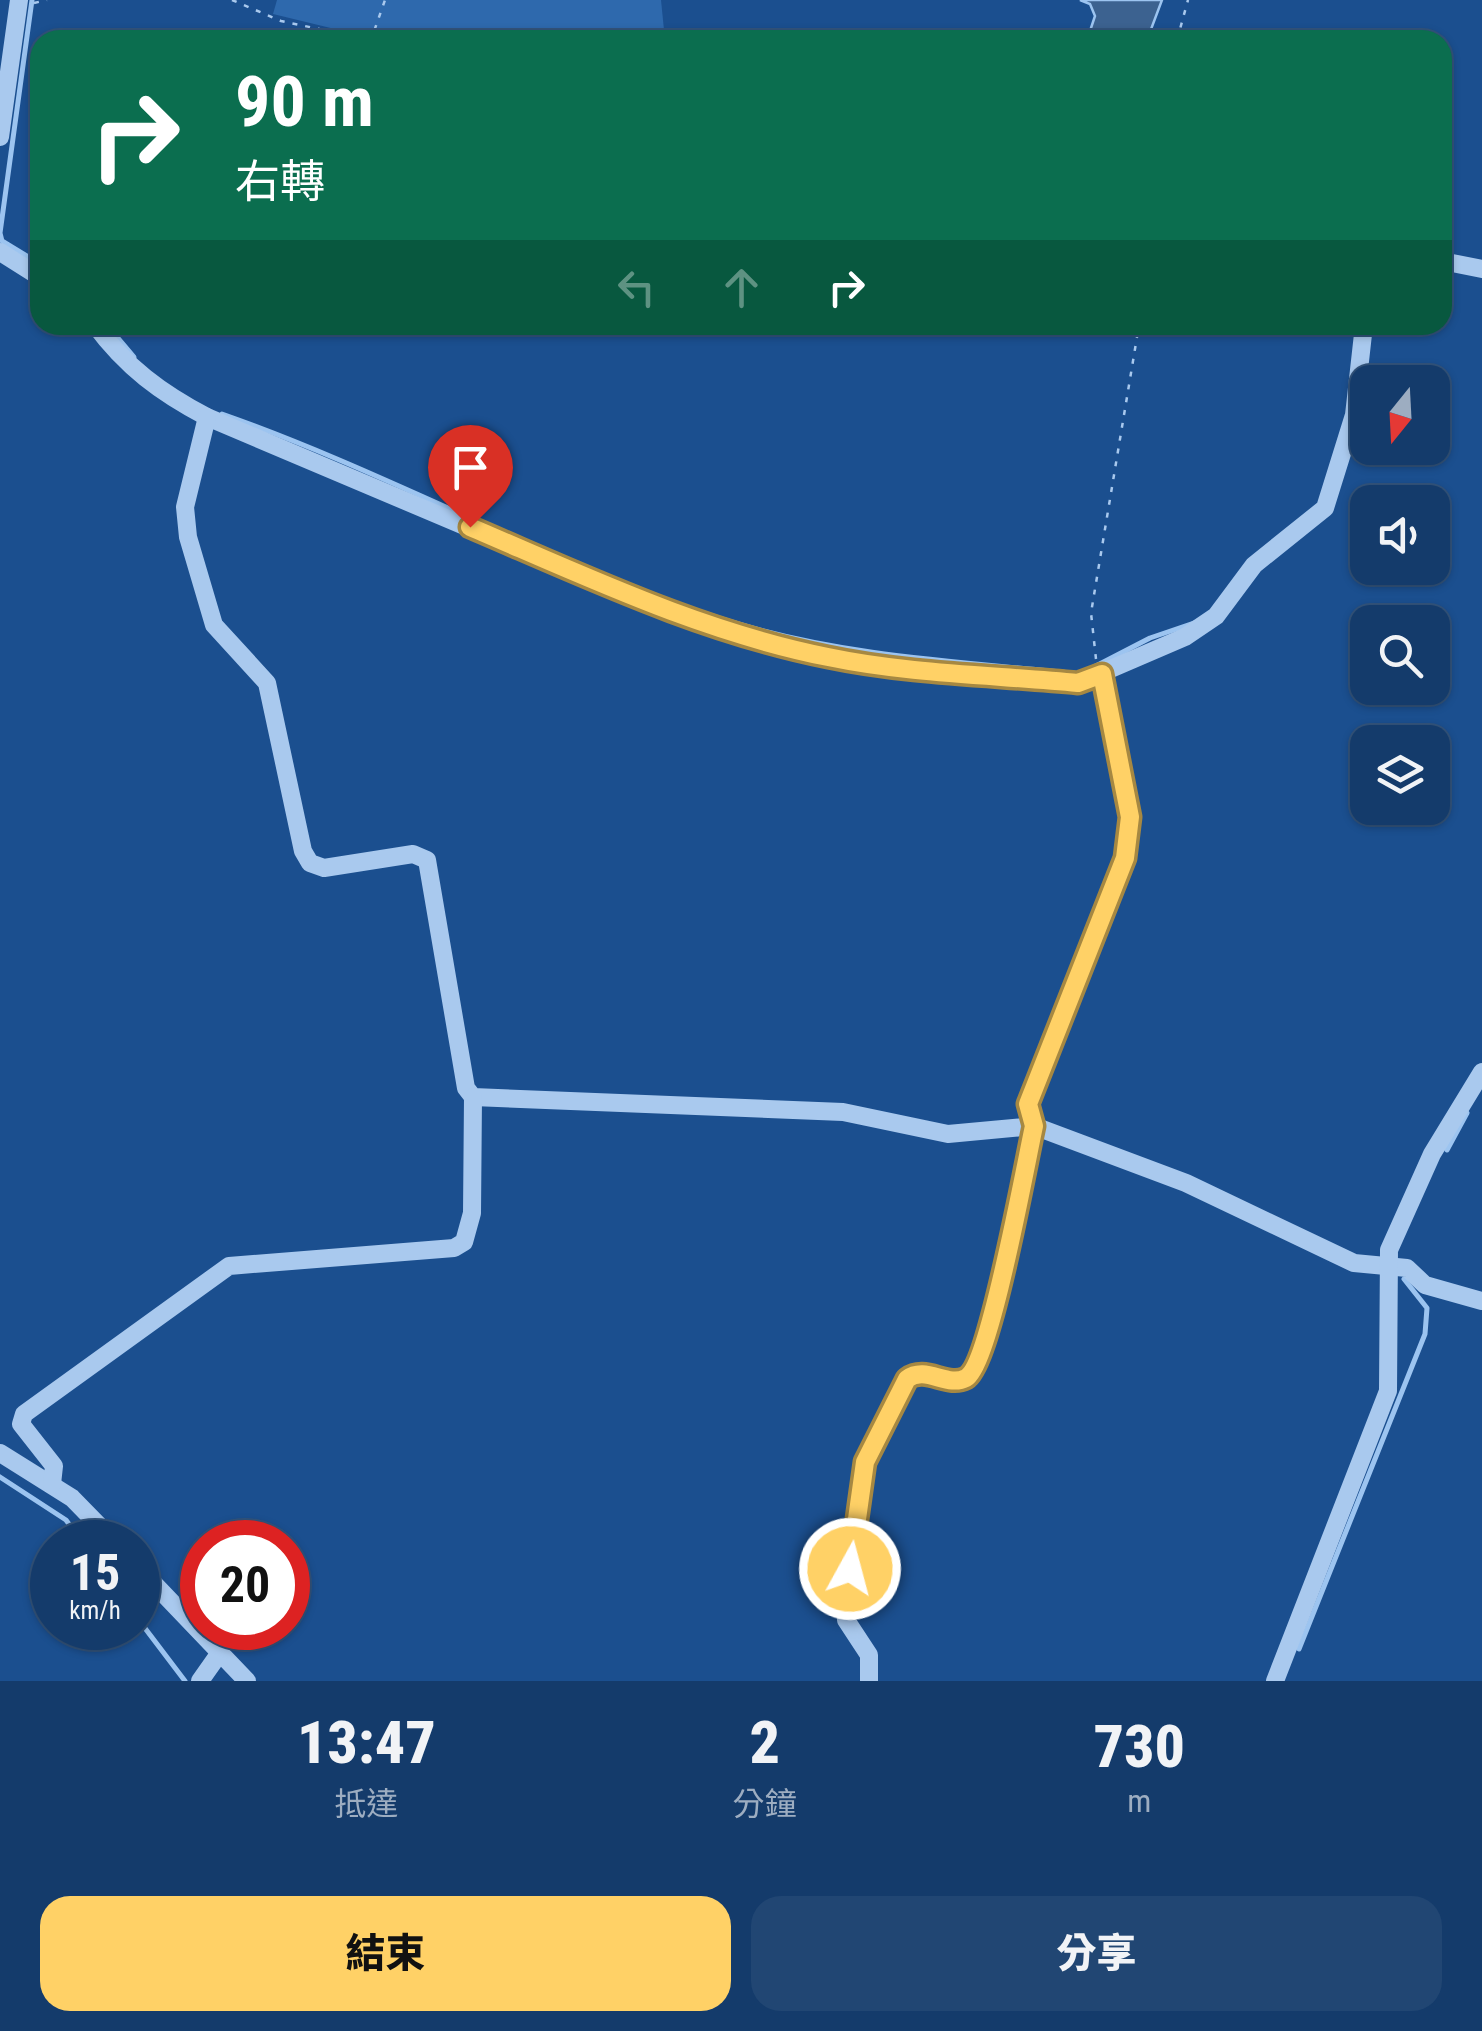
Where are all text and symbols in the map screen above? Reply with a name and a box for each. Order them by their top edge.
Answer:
text: 90 m [235,61,374,143]
icon: right [70,70,200,200]
text: 右轉 [235,155,325,208]
icon: left [609,260,664,315]
icon: ahead [714,260,769,315]
icon: right [819,260,874,315]
north arrow [1350,365,1450,465]
map controls [1350,365,1450,825]
pin [428,425,513,528]
icon: arrive [443,440,498,495]
button: sound [1350,485,1450,585]
button: search [1350,605,1450,705]
button: layers [1350,725,1450,825]
position arrow [798,1517,902,1621]
speed limit sign: 20 [180,1520,310,1650]
text: 15 [70,1544,120,1602]
text: km/h [69,1596,121,1625]
text: 13:47 [297,1707,436,1778]
text: 2 [749,1707,780,1778]
text: 730 [1094,1711,1185,1782]
text: m [1127,1782,1151,1820]
text: 抵達 [334,1785,398,1823]
text: 分鐘 [733,1785,797,1823]
button: 結束 [40,1896,731,2011]
button: 分享 [751,1896,1442,2011]

